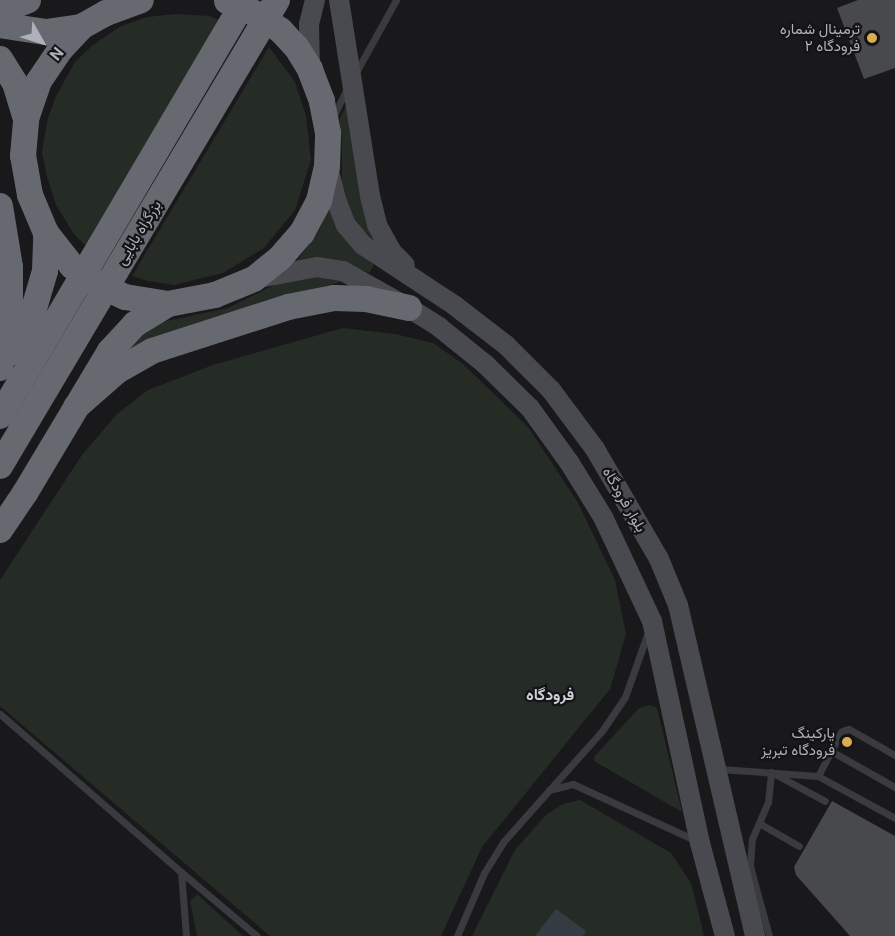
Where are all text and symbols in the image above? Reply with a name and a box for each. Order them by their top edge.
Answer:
north arrow [12,12,72,72]
place label: ترمينال شماره ۲ فرودگاه [780,20,860,55]
marker: ترمينال شماره ۲ فرودگاه [865,31,879,45]
text: N [45,43,67,64]
street label: بزرگراه بابایی [113,197,165,269]
street label: بلوار فرودگاه [598,464,650,536]
district label: فرودگاه [526,685,574,705]
place label: پارکینگ فرودگاه تبریز [761,724,835,759]
marker: پارکینگ فرودگاه تبریز [840,735,854,749]

